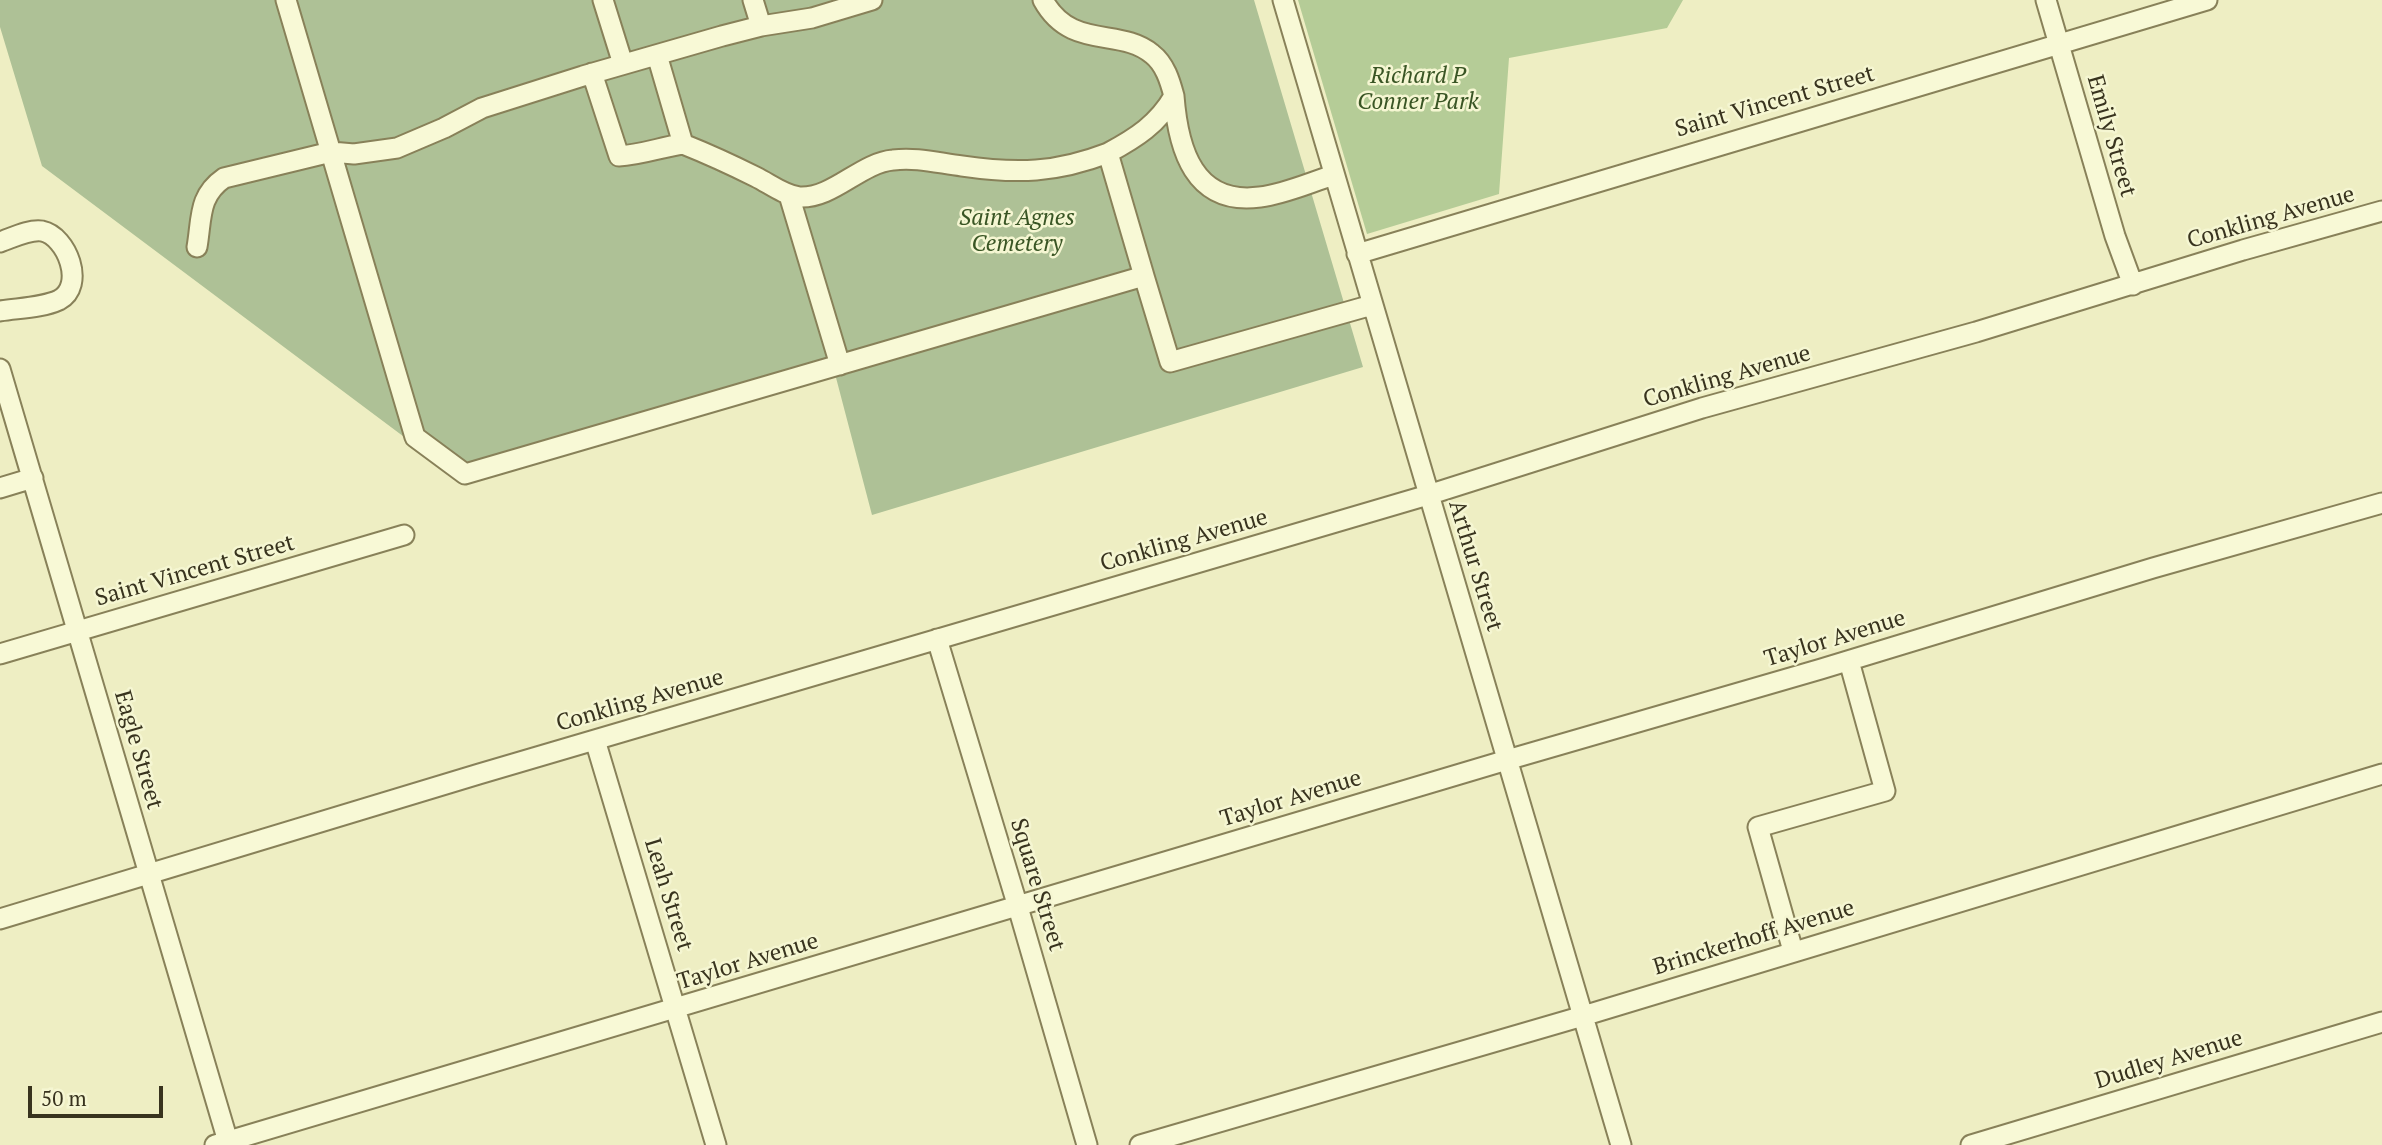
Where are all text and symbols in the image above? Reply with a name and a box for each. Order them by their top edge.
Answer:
street label: Saint Vincent Street [1672,60,1878,144]
park label: Richard P Conner Park [1357,62,1479,116]
street label: Emily Street [2080,72,2142,200]
street label: Conkling Avenue [2184,181,2358,255]
park label: Saint Agnes Cemetery [959,204,1075,258]
street label: Conkling Avenue [1640,340,1814,414]
street label: Arthur Street [1442,497,1508,635]
street label: Conkling Avenue [1097,504,1271,578]
street label: Saint Vincent Street [92,529,298,613]
street label: Taylor Avenue [1761,604,1909,674]
street label: Conkling Avenue [553,664,727,738]
street label: Eagle Street [108,687,168,813]
street label: Taylor Avenue [1217,764,1365,834]
street label: Square Street [1004,815,1070,955]
street label: Leah Street [638,835,698,955]
street label: Brinckerhoff Avenue [1650,894,1858,982]
street label: Taylor Avenue [674,927,822,997]
street label: Dudley Avenue [2092,1024,2246,1096]
scale bar [32,1072,166,1116]
text: 50 m [41,1084,87,1112]

